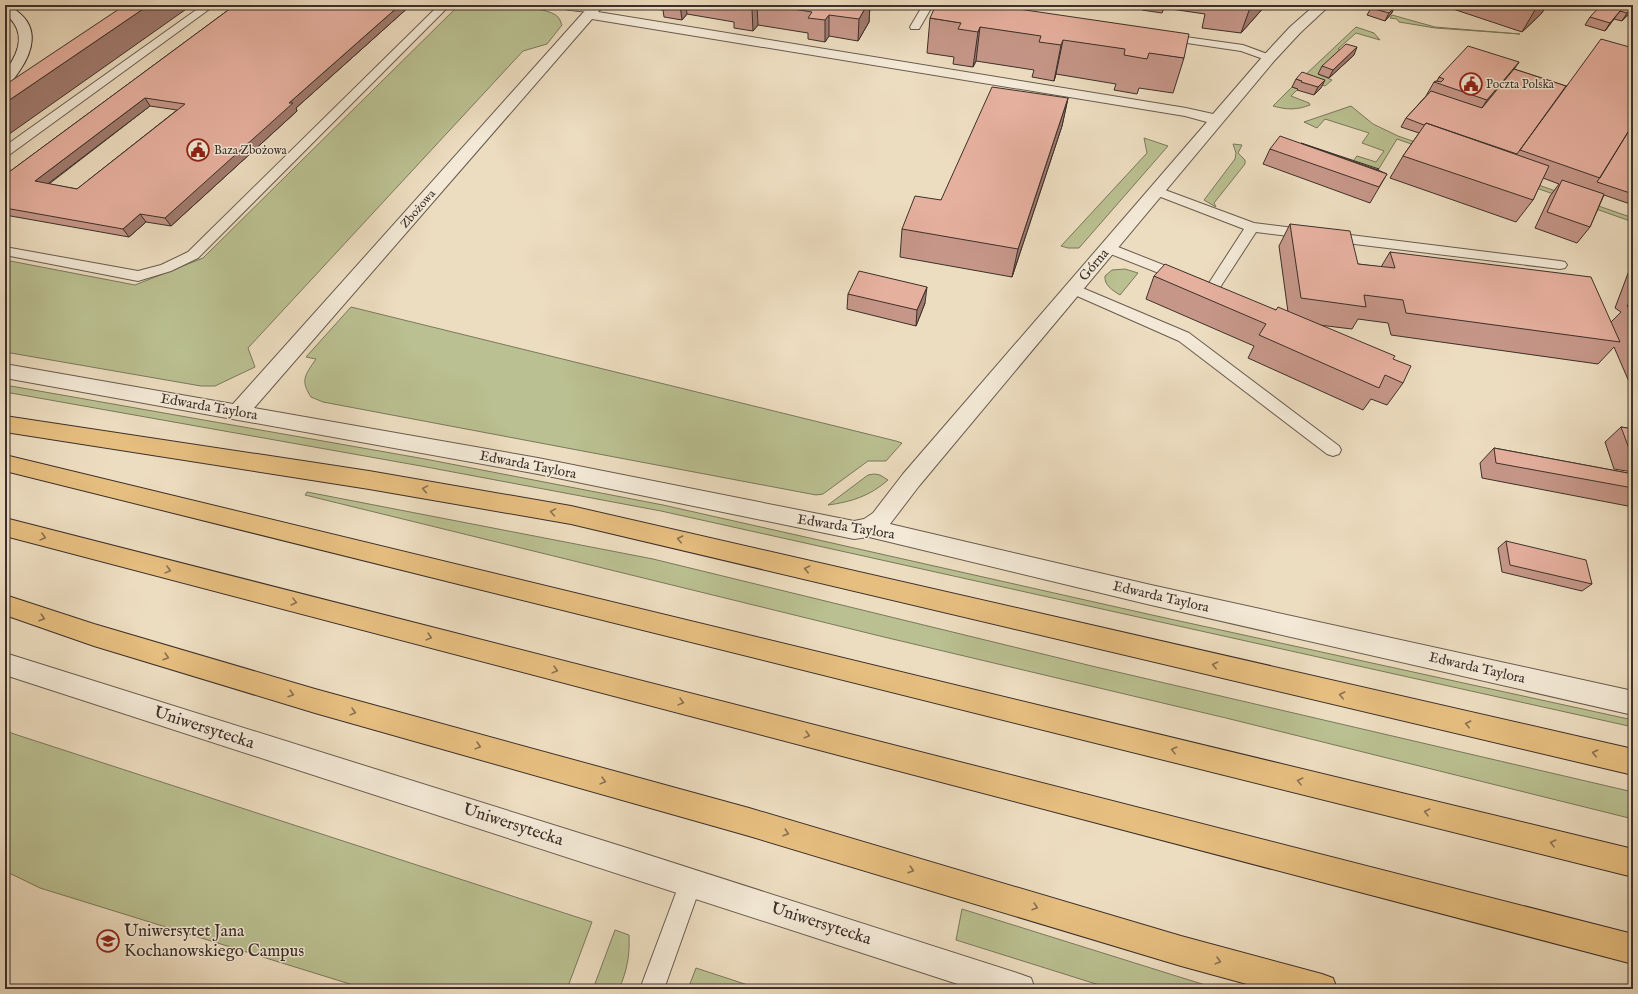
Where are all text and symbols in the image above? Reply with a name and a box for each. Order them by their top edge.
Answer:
public building icon: Poczta Polska [1458,71,1484,97]
place label: Poczta Polska [1486,77,1555,92]
public building icon: Baza Zbożowa [185,137,211,163]
place label: Baza Zbożowa [214,143,288,158]
street label: Zbożowa [397,186,439,231]
street label: Górna [1075,244,1113,285]
street label: Edwarda Taylora [159,390,260,425]
street label: Edwarda Taylora [478,447,579,483]
one-way arrow [422,485,428,494]
one-way arrow [550,508,556,516]
street label: Edwarda Taylora [796,510,897,544]
one-way arrow [39,532,46,540]
one-way arrow [677,536,683,544]
one-way arrow [165,565,172,574]
one-way arrow [803,565,810,573]
street label: Edwarda Taylora [1111,577,1212,617]
one-way arrow [291,598,298,606]
one-way arrow [38,613,45,622]
one-way arrow [425,632,432,641]
street label: Edwarda Taylora [1427,648,1528,688]
one-way arrow [162,652,169,661]
one-way arrow [1212,661,1218,669]
one-way arrow [552,665,558,673]
one-way arrow [287,689,294,698]
one-way arrow [1338,691,1345,699]
one-way arrow [678,698,684,706]
street label: Uniwersytecka [151,702,257,754]
one-way arrow [349,707,356,716]
one-way arrow [1465,720,1472,729]
one-way arrow [803,730,810,739]
one-way arrow [475,742,481,750]
one-way arrow [1171,747,1177,755]
one-way arrow [1592,749,1598,757]
one-way arrow [599,776,606,785]
one-way arrow [1297,778,1303,786]
street label: Uniwersytecka [460,799,566,851]
one-way arrow [1423,808,1430,817]
one-way arrow [782,828,789,837]
one-way arrow [1550,839,1557,848]
one-way arrow [907,865,914,874]
street label: Uniwersytecka [768,898,874,950]
one-way arrow [1032,902,1039,911]
place label: Uniwersytet Jana Kochanowskiego Campus [124,921,304,962]
school or university icon: Uniwersytet Jana Kochanowskiego Campus [95,928,121,954]
one-way arrow [1215,956,1222,965]

